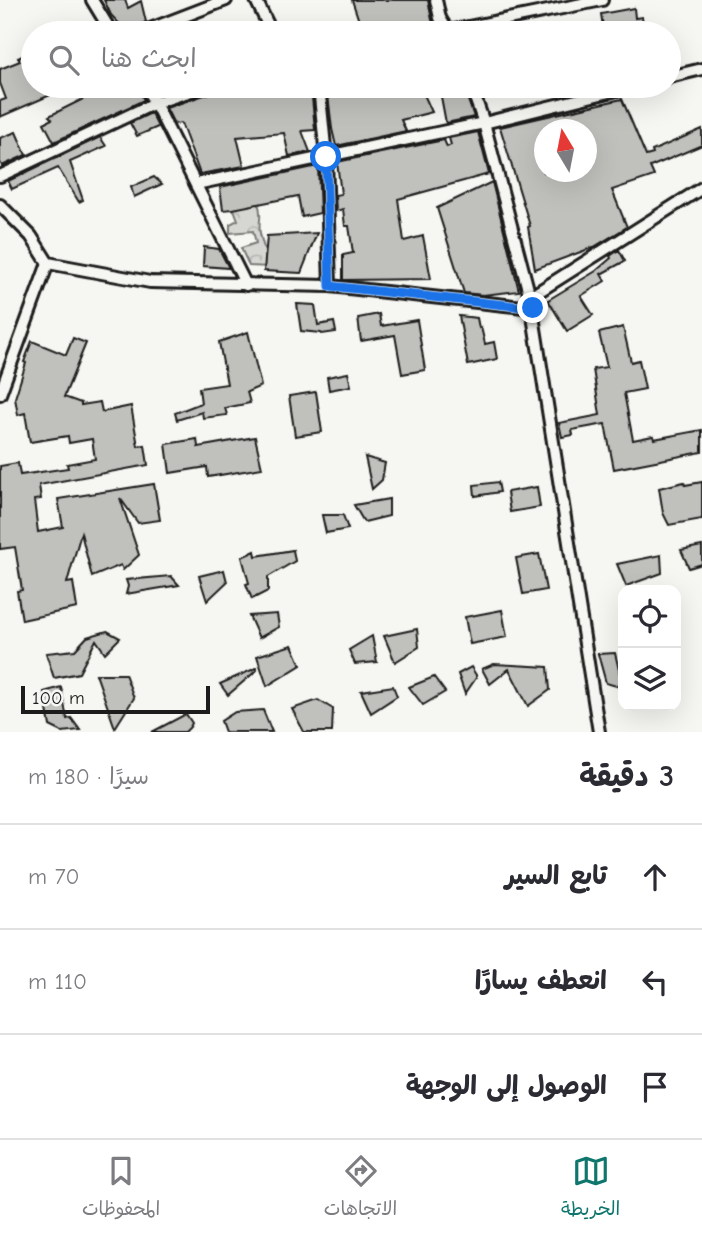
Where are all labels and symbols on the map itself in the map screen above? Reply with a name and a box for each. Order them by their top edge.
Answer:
north arrow [534,119,597,182]
route start [310,141,341,172]
route end [517,292,548,323]
scale bar [21,683,210,715]

